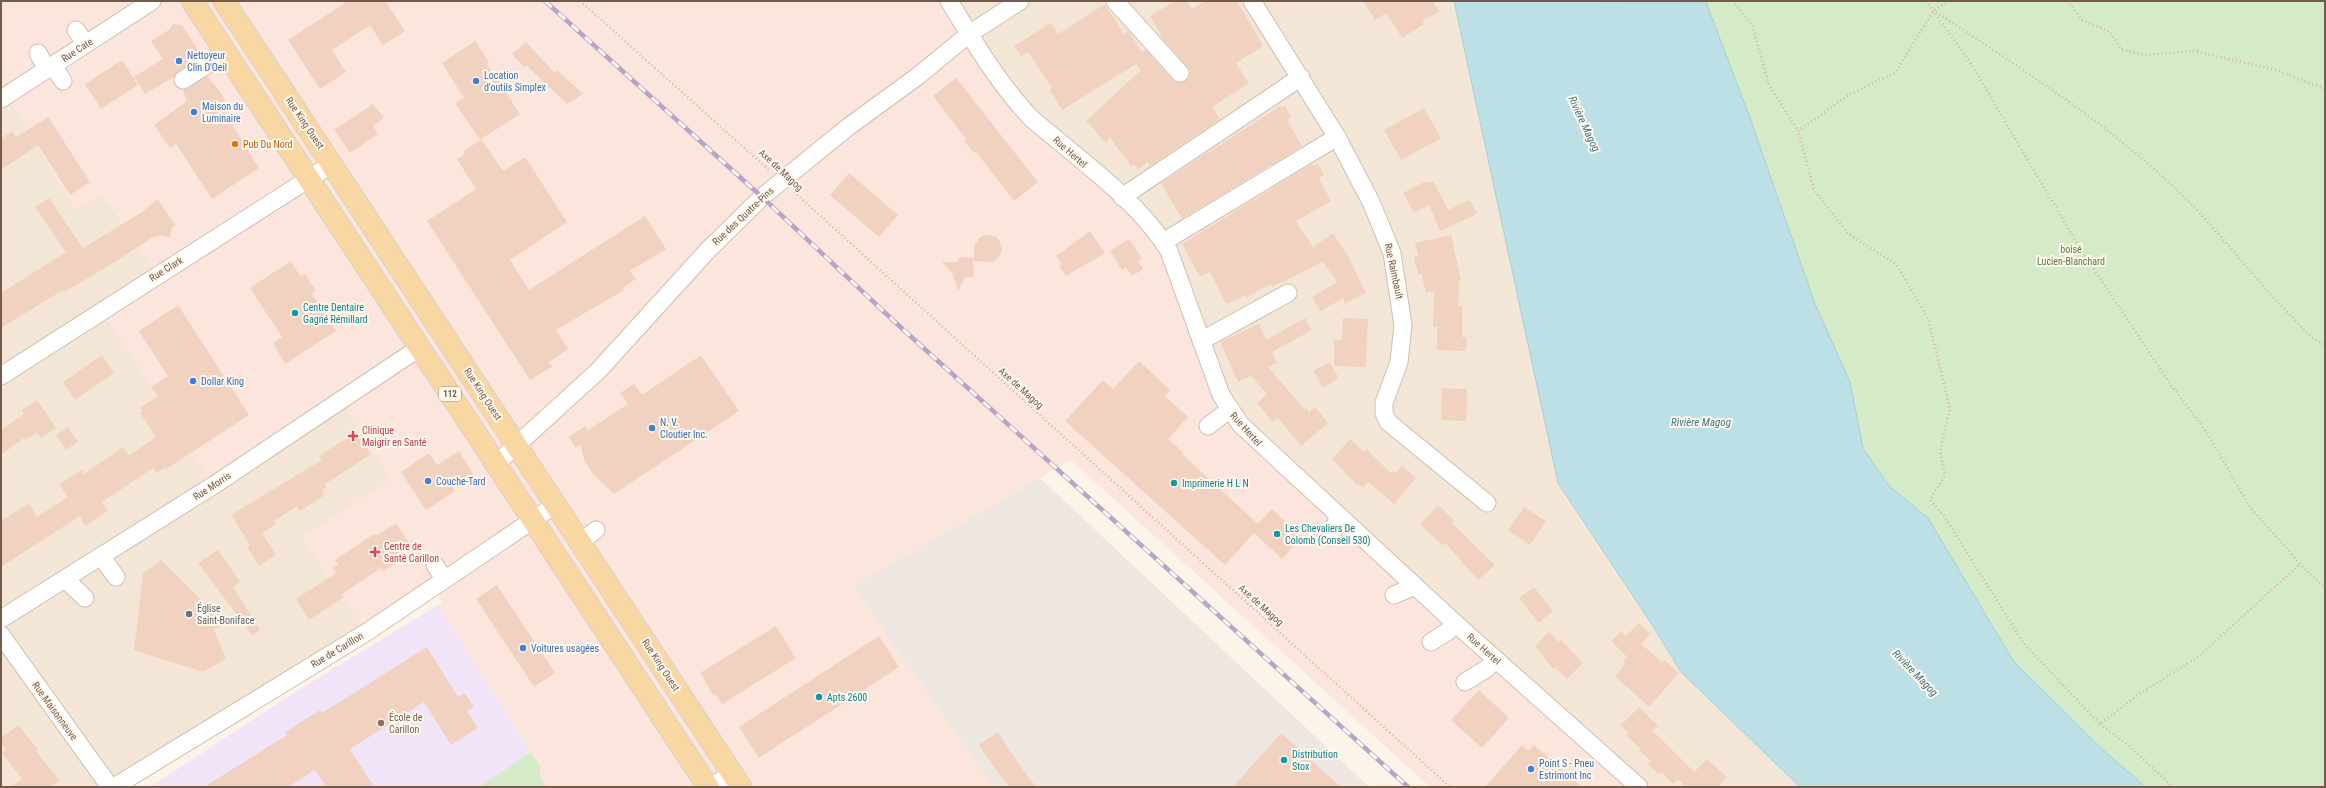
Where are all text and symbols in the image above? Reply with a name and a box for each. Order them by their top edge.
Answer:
street label: Rue Cate [59,36,95,64]
place label: Nettoyeur Clin D'Oeil [187,50,227,73]
marker: Nettoyeur Clin D'Oeil [174,56,184,66]
place label: Location d'outils Simplex [484,70,547,93]
marker: Location d'outils Simplex [471,76,481,86]
water label: Rivière Magog [1565,94,1603,155]
street label: Rue King Ouest [284,95,326,151]
place label: Maison du Luminaire [202,101,243,124]
marker: Maison du Luminaire [189,107,199,117]
street label: Rue Hertel [1051,134,1089,170]
marker: Pub Du Nord [230,139,240,149]
place label: Pub Du Nord [243,139,293,150]
street label: Axe de Magog [757,147,805,193]
street label: Rue des Quatre-Pins [710,185,776,247]
street label: Rue Raimbault [1383,242,1405,300]
park label: boisé Lucien-Blanchard [2037,244,2105,267]
street label: Rue Clark [147,254,185,284]
place label: Centre Dentaire Gagné Rémillard [303,302,368,325]
marker: Centre Dentaire Gagné Rémillard [290,308,300,318]
street label: Axe de Magog [996,365,1046,411]
street label: Rue King Ouest [462,366,504,422]
marker: Dollar King [188,376,198,386]
place label: Dollar King [201,376,244,387]
road number: 112 [439,387,461,401]
street label: Rue Hertel [1228,410,1264,448]
water label: Rivière Magog [1671,416,1732,429]
place label: N. V. Cloutier Inc. [660,417,708,440]
marker: N. V. Cloutier Inc. [647,423,657,433]
place label: Clinique Maigrir en Santé [362,425,427,448]
marker: Clinique Maigrir en Santé [347,430,359,442]
street label: Rue Morris [191,470,233,502]
marker: Couche-Tard [423,476,433,486]
place label: Couche-Tard [436,476,486,487]
marker: Imprimerie H L N [1169,478,1179,488]
place label: Imprimerie H L N [1182,478,1249,489]
place label: Les Chevaliers De Colomb (Conseil 530) [1285,523,1371,547]
marker: Les Chevaliers De Colomb (Conseil 530) [1272,529,1282,539]
place label: Centre de Santé Carillon [384,541,439,564]
marker: Centre de Santé Carillon [369,546,381,558]
street label: Axe de Magog [1236,582,1286,628]
place label: Église Saint-Boniface [197,602,255,626]
marker: Église Saint-Boniface [184,609,194,619]
street label: Rue de Carillon [309,630,365,670]
street label: Rue Hertel [1465,631,1503,667]
street label: Rue King Ouest [640,637,682,693]
marker: Voitures usagées [518,643,528,653]
place label: Voitures usagées [531,643,599,654]
water label: Rivière Magog [1890,647,1941,700]
street label: Rue Maisonneuve [30,680,80,743]
marker: Apts 2600 [814,692,824,702]
place label: Apts 2600 [827,692,867,703]
place label: École de Carillon [389,711,423,735]
marker: École de Carillon [376,718,386,728]
place label: Distribution Stox [1292,749,1338,772]
marker: Distribution Stox [1279,755,1289,765]
place label: Point S - Pneu Estrimont Inc [1539,758,1594,781]
marker: Point S - Pneu Estrimont Inc [1526,764,1536,774]

